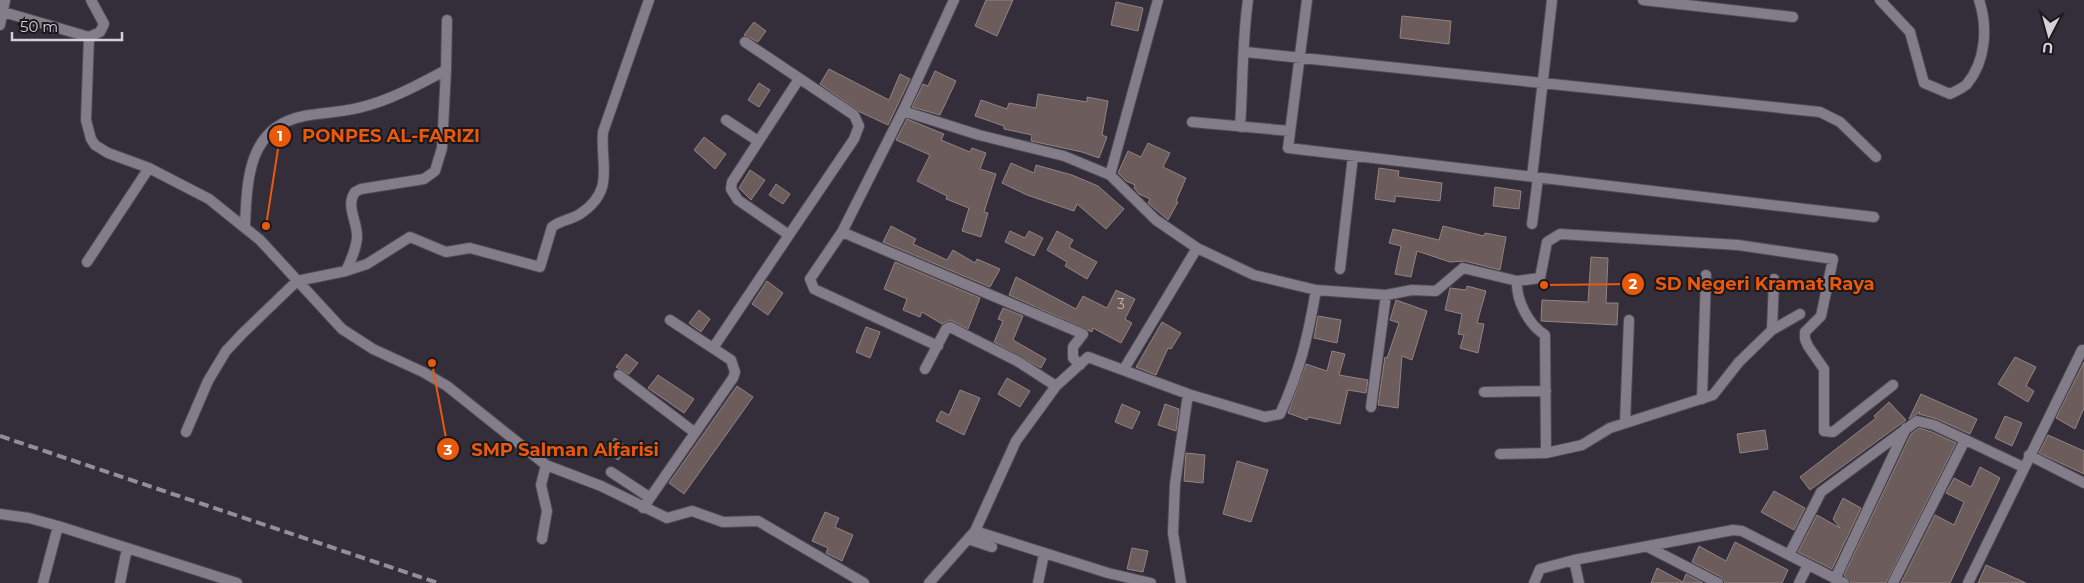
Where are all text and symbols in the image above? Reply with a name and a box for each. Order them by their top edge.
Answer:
scale bar [12,10,122,42]
north arrow [2024,10,2074,60]
text: 50 m [20,17,58,36]
text: U [2041,38,2054,57]
callout: PONPES AL-FARIZI [267,119,490,152]
text: PONPES AL-FARIZI [302,125,480,147]
text: 1 [277,126,283,145]
callout: SD Negeri Kramat Raya [1620,268,1884,301]
text: SD Negeri Kramat Raya [1655,273,1875,295]
text: 2 [1629,274,1638,293]
house number: 3 [1117,295,1125,313]
callout: SMP Salman Alfarisi [436,433,669,466]
text: SMP Salman Alfarisi [471,439,659,461]
text: 3 [443,440,453,459]

